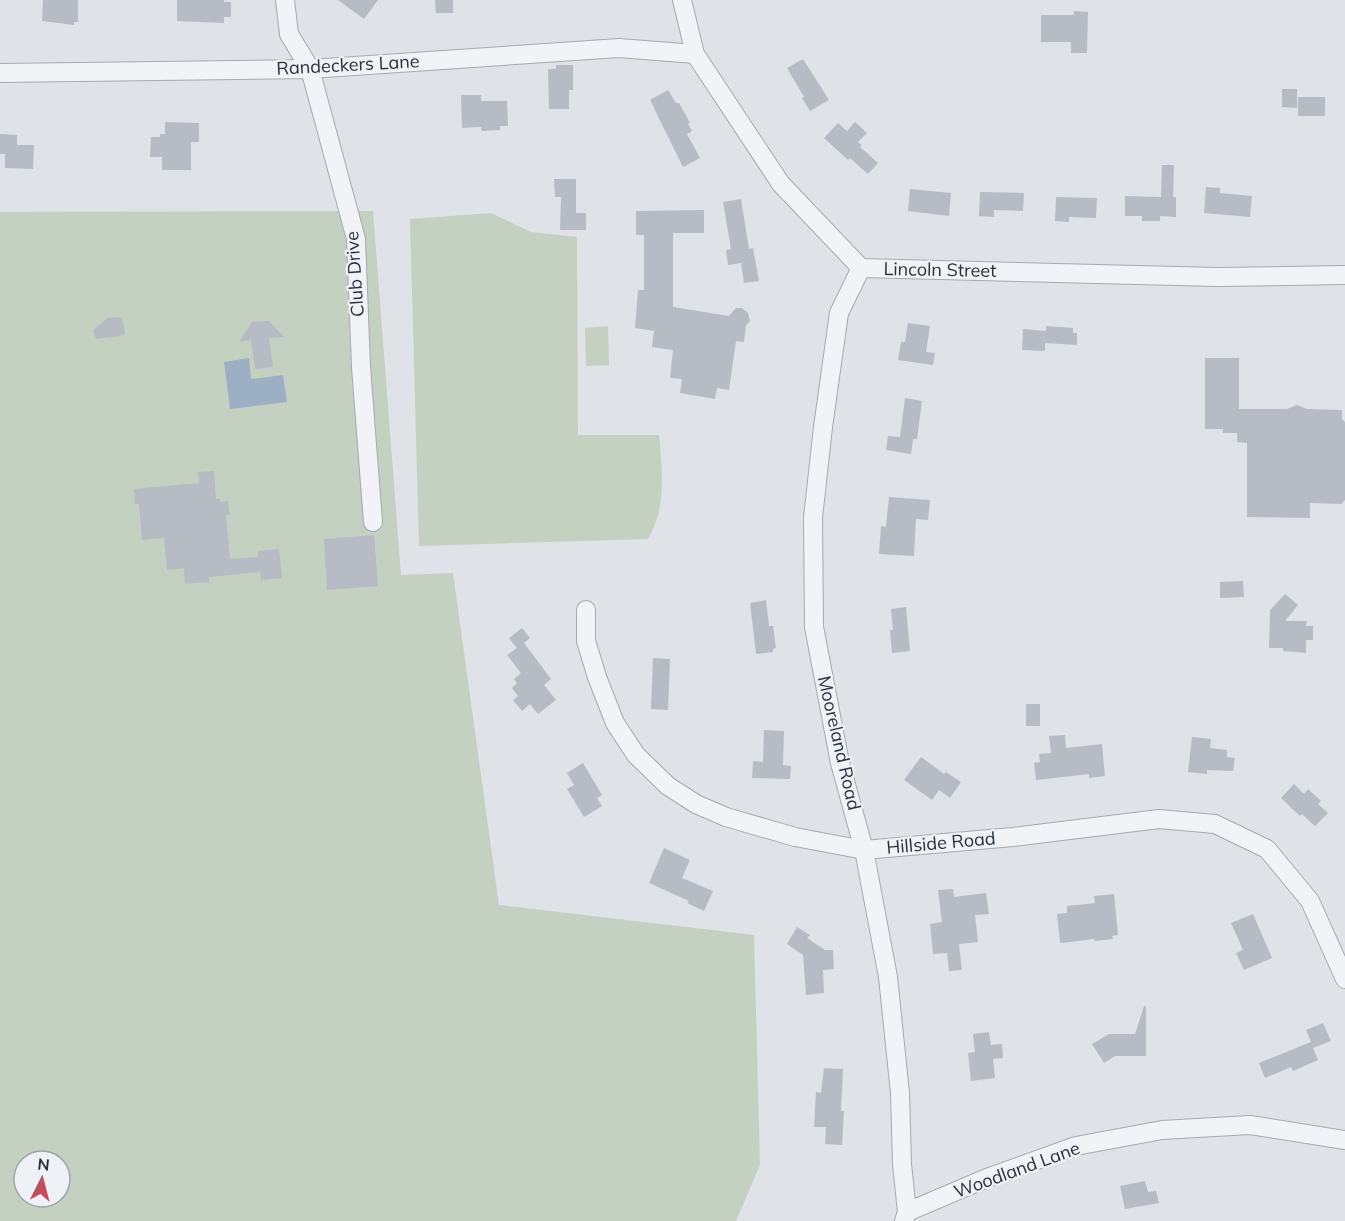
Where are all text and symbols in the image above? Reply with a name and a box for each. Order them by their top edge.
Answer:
street label: Randeckers Lane [276,49,420,80]
street label: Club Drive [340,230,369,318]
street label: Lincoln Street [883,257,997,282]
street label: Mooreland Road [813,673,866,812]
street label: Hillside Road [886,826,996,859]
street label: Woodland Lane [951,1136,1083,1203]
north arrow [12,1149,72,1209]
text: N [37,1154,51,1175]

